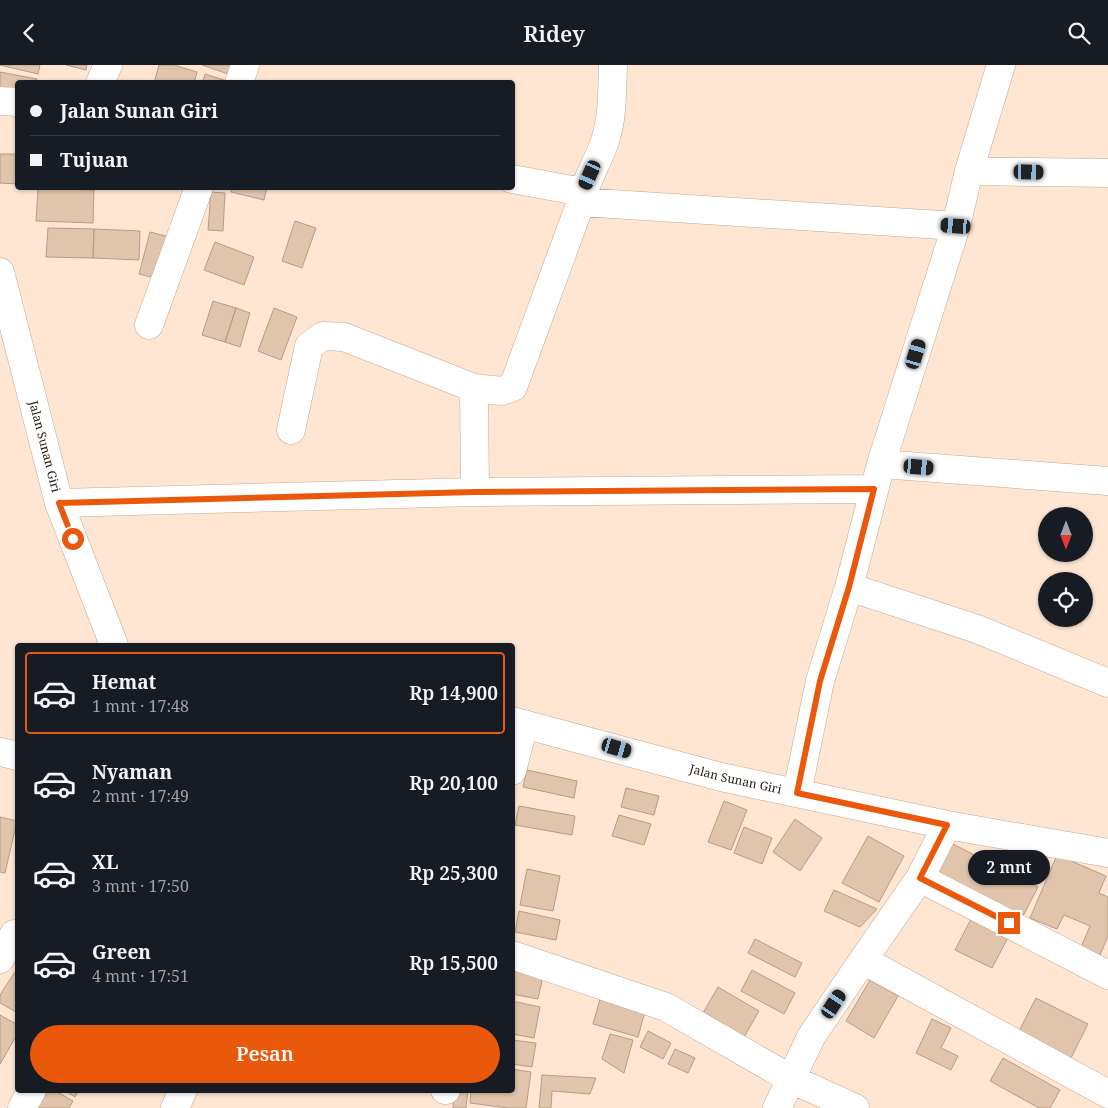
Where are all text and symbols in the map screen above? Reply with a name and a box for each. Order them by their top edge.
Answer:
text: Ridey [523,18,585,48]
icon: back [15,19,43,47]
icon: search [1065,19,1093,47]
text: Jalan Sunan Giri [60,98,218,124]
text: Tujuan [60,147,128,173]
car [577,158,602,192]
car [1013,164,1044,180]
car [940,217,971,235]
car [904,337,927,371]
street label: Jalan Sunan Giri [25,398,65,494]
car [903,458,934,476]
north arrow [1038,507,1092,563]
map controls [1038,507,1093,627]
route start [62,528,84,550]
button: locate [1038,572,1093,627]
text: Hemat [92,669,156,695]
icon: car [32,671,77,716]
text: Rp 14,900 [409,680,498,706]
text: 1 mnt · 17:48 [92,695,189,717]
car [600,737,633,759]
text: Nyaman [92,759,172,785]
street label: Jalan Sunan Giri [687,760,783,798]
icon: car [32,761,77,806]
text: Rp 20,100 [409,770,498,796]
text: 2 mnt · 17:49 [92,785,189,807]
text: XL [92,849,118,875]
icon: car [32,851,77,896]
callout: 2 mnt [968,851,1050,885]
text: 2 mnt [986,856,1032,878]
text: Rp 25,300 [409,860,498,886]
text: 3 mnt · 17:50 [92,875,189,897]
route end [998,912,1020,934]
text: Green [92,939,151,965]
icon: car [32,941,77,986]
text: Rp 15,500 [409,950,498,976]
text: 4 mnt · 17:51 [92,965,189,987]
car [819,987,848,1021]
button: Pesan [30,1025,500,1083]

